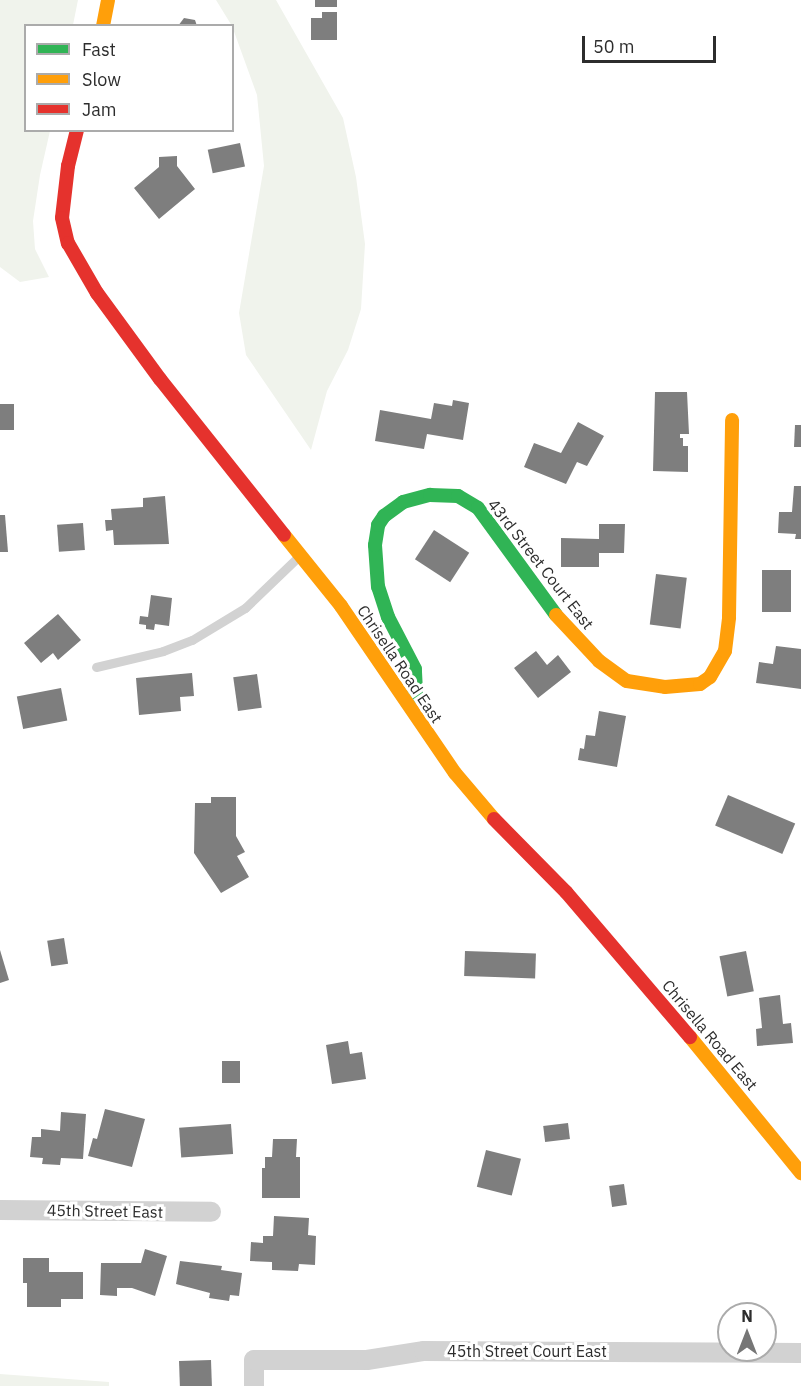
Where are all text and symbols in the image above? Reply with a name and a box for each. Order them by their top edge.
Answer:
legend [24,24,234,132]
scale bar [585,24,718,62]
text: 50 m [593,35,635,58]
text: Fast [82,38,116,61]
text: Slow [82,68,121,91]
text: Jam [82,98,117,121]
street label: 43rd Street Court East [484,495,598,633]
street label: Chrisella Road East [353,601,447,727]
street label: Chrisella Road East [658,976,762,1094]
street label: 45th Street East [47,1200,163,1222]
north arrow [717,1302,777,1362]
text: N [741,1306,753,1326]
street label: 45th Street Court East [447,1341,607,1361]

